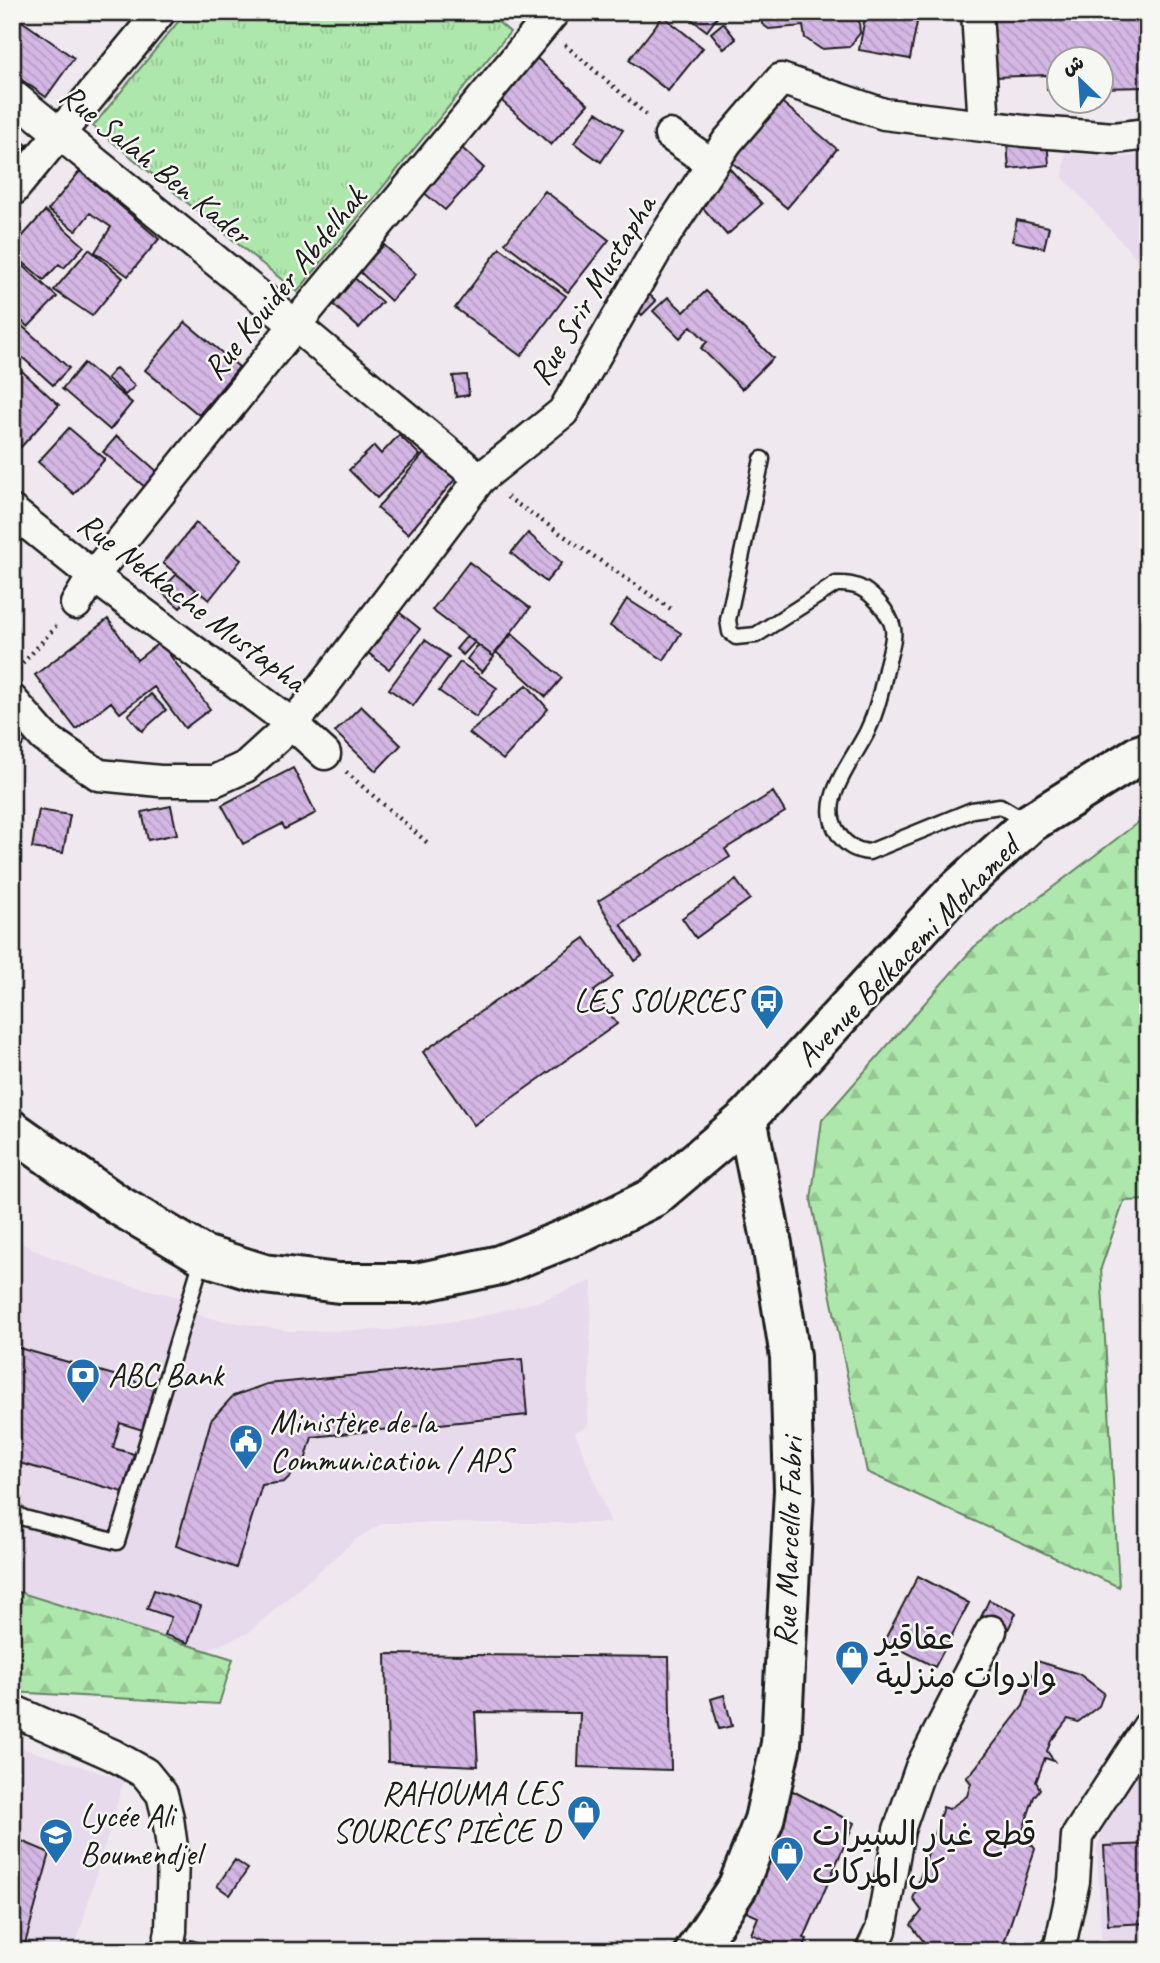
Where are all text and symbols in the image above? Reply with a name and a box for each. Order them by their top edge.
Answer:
north arrow [1044,46,1114,116]
text: ش [1059,50,1088,81]
street label: Rue Salah Ben Kader [52,74,262,256]
street label: Rue Kouider Abdelhak [193,175,377,388]
street label: Rue Srir Mustapha [519,185,666,393]
street label: Rue Nekkache Mustapha [69,502,316,703]
street label: Avenue Belkacemi Mohamed [786,823,1032,1076]
place label: LES SOURCES [574,980,747,1022]
bus stop icon: LES SOURCES [748,982,786,1031]
place label: ABC Bank [108,1354,225,1396]
bank icon: ABC Bank [64,1356,102,1405]
place label: Ministère de la Communication / APS [270,1401,517,1481]
public building icon: Ministère de la Communication / APS [227,1422,265,1471]
street label: Rue Marcello Fabri [763,1433,813,1648]
place label: عقاقير وادوات منزلية [873,1617,1058,1697]
shop icon: عقاقير وادوات منزلية [833,1638,871,1687]
place label: RAHOUMA LES SOURCES PIÈCE D [333,1772,564,1852]
shop icon: RAHOUMA LES SOURCES PIÈCE D [565,1793,603,1842]
place label: Lycée Ali Boumendjel [80,1795,206,1875]
place label: قطع غيار السيرات كل المركات [812,1813,1037,1893]
school or university icon: Lycée Ali Boumendjel [37,1816,75,1865]
shop icon: قطع غيار السيرات كل المركات [768,1834,806,1883]

